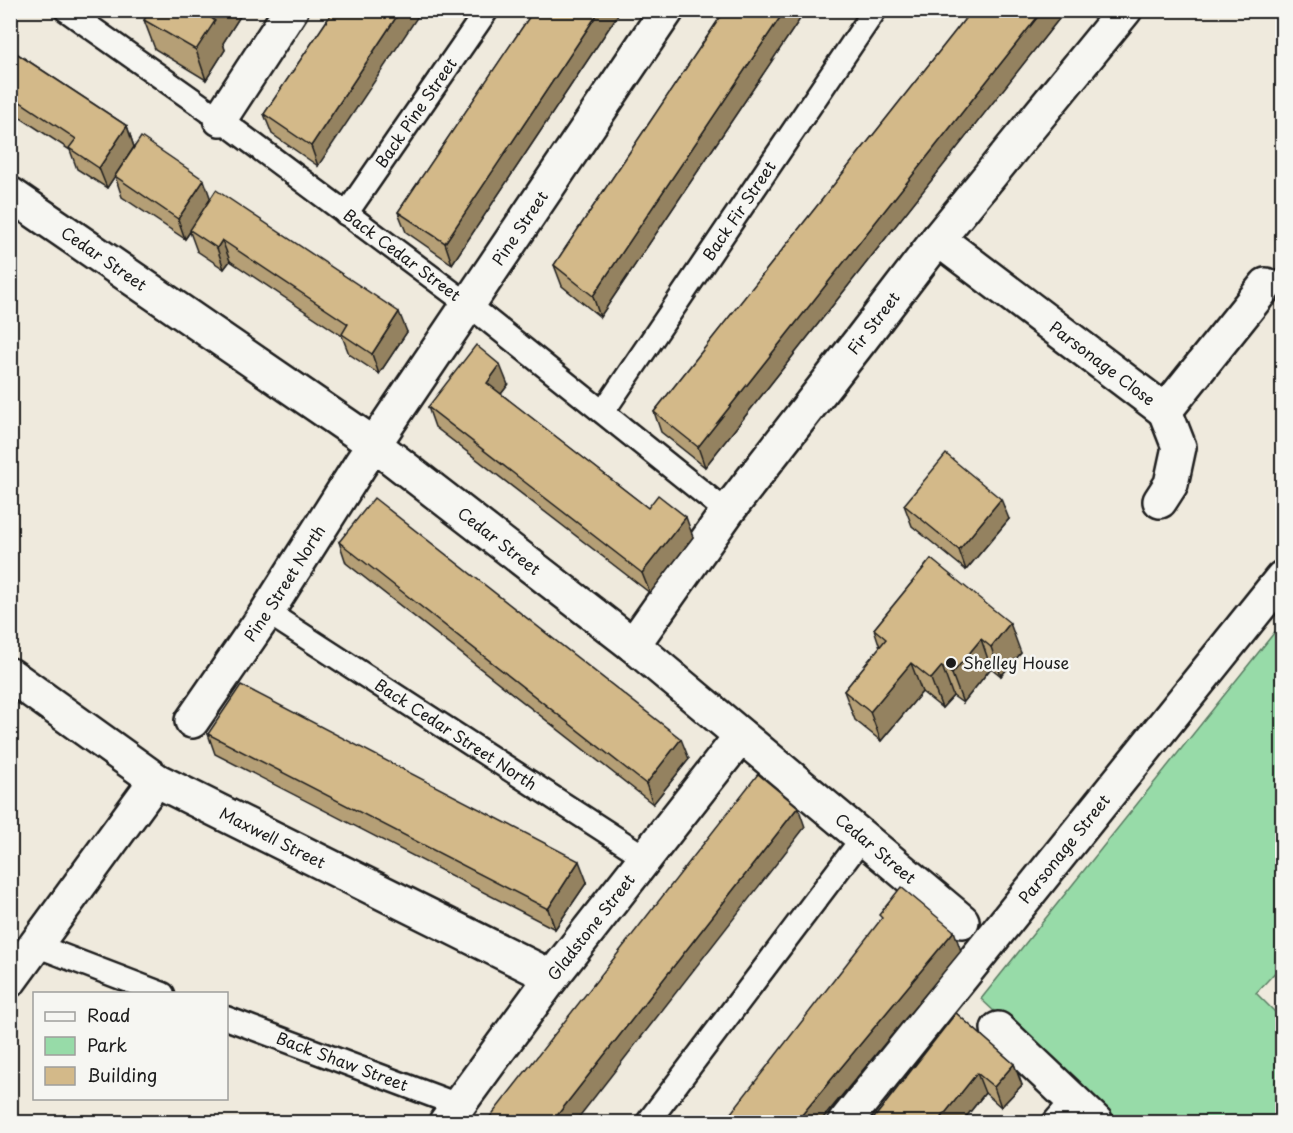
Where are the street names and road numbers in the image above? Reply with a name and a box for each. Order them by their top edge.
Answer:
street label: Back Pine Street [369,52,462,172]
street label: Back Fir Street [696,155,781,265]
street label: Pine Street [485,185,553,270]
street label: Back Cedar Street [339,202,467,306]
street label: Cedar Street [57,220,153,296]
street label: Fir Street [841,286,905,359]
street label: Parsonage Close [1045,315,1161,411]
street label: Cedar Street [453,501,547,581]
street label: Pine Street North [237,520,330,646]
street label: Back Cedar Street North [370,672,542,795]
street label: Parsonage Street [1012,788,1115,908]
street label: Maxwell Street [216,801,331,874]
street label: Cedar Street [830,807,922,889]
street label: Gladstone Street [541,868,640,985]
street label: Back Shaw Street [273,1025,412,1096]

